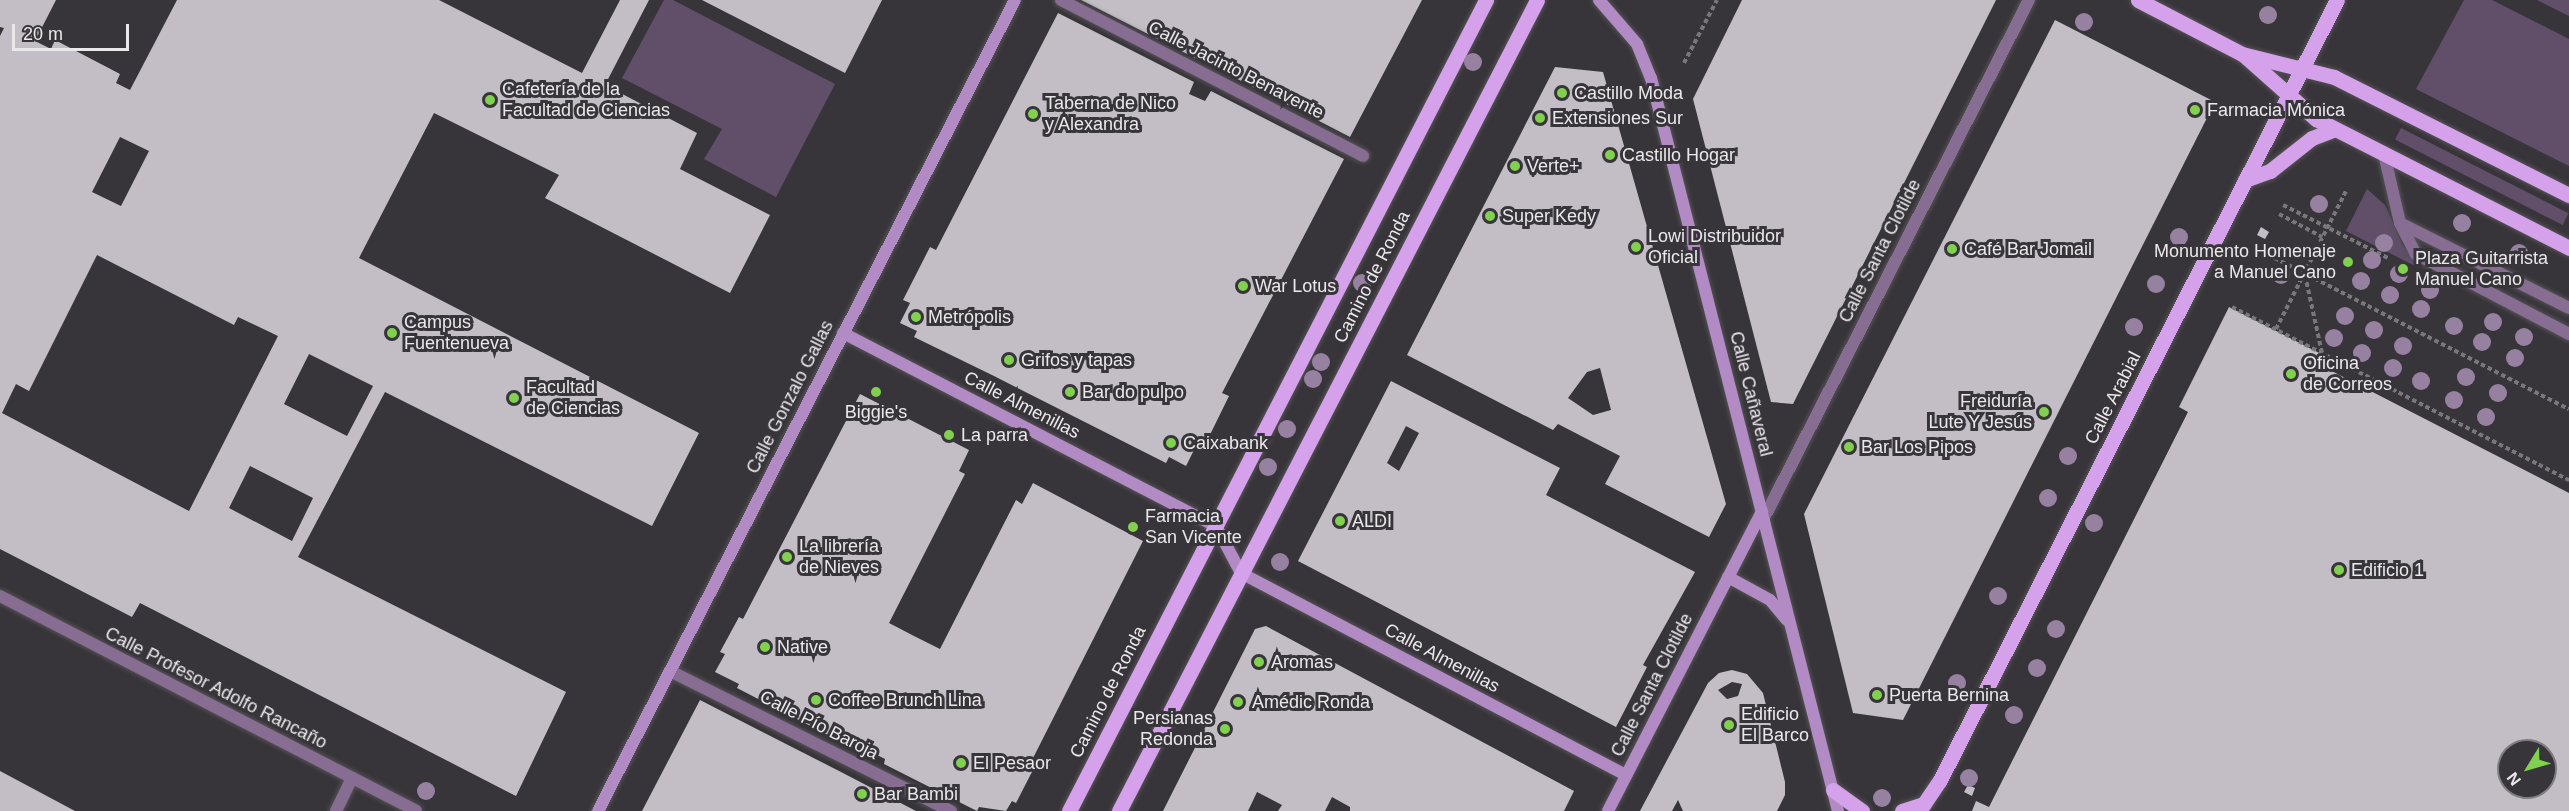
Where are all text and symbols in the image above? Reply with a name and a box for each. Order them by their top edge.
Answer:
scale bar [15,12,132,50]
street label: Calle Jacinto Benavente [1145,16,1327,124]
text: 20 m [23,24,63,44]
place label: Cafetería de la Facultad de Ciencias [502,79,670,122]
place label: Castillo Moda [1574,82,1683,104]
marker: Castillo Moda [1555,86,1569,100]
marker: Cafetería de la Facultad de Ciencias [483,93,497,107]
place label: Taberna de Nico y Alexandra [1045,93,1176,136]
place label: Farmacia Mónica [2207,99,2345,121]
marker: Farmacia Mónica [2188,103,2202,117]
marker: Taberna de Nico y Alexandra [1026,107,1040,121]
place label: Extensiones Sur [1552,107,1683,129]
marker: Extensiones Sur [1533,111,1547,125]
place label: Castillo Hogar [1622,144,1735,166]
marker: Castillo Hogar [1603,148,1617,162]
place label: Verte+ [1527,155,1580,177]
marker: Verte+ [1508,159,1522,173]
street label: Calle Santa Clotilde [1834,176,1926,326]
place label: Super Kedy [1502,205,1596,227]
street label: Camino de Ronda [1329,207,1415,347]
marker: Super Kedy [1483,209,1497,223]
place label: Lowi Distribuidor Oficial [1648,226,1781,268]
place label: Café Bar Jomail [1964,238,2092,260]
marker: Lowi Distribuidor Oficial [1629,240,1643,254]
place label: Monumento Homenaje a Manuel Cano [2154,241,2336,284]
marker: Café Bar Jomail [1945,242,1959,256]
place label: Plaza Guitarrista Manuel Cano [2415,248,2548,290]
marker: Monumento Homenaje a Manuel Cano [2341,255,2355,269]
marker: Plaza Guitarrista Manuel Cano [2396,262,2410,276]
place label: War Lotus [1255,275,1336,297]
marker: War Lotus [1236,279,1250,293]
place label: Metrópolis [928,306,1011,328]
marker: Metrópolis [909,310,923,324]
place label: Campus Fuentenueva [404,312,509,354]
street label: Calle Gonzalo Gallas [742,317,838,477]
marker: Campus Fuentenueva [385,326,399,340]
street label: Calle Cañaveral [1725,329,1777,459]
street label: Calle Arabial [2080,348,2146,448]
place label: Grifos y tapas [1021,349,1132,371]
marker: Grifos y tapas [1002,353,1016,367]
place label: Oficina de Correos [2303,353,2392,395]
street label: Calle Almenillas [960,366,1084,444]
marker: Oficina de Correos [2284,367,2298,381]
place label: Facultad de Ciencias [526,377,620,420]
place label: Bar do pulpo [1082,381,1184,403]
marker: Biggie's [869,385,883,399]
marker: Bar do pulpo [1063,385,1077,399]
marker: Facultad de Ciencias [507,391,521,405]
place label: Freiduría Lute Y Jesús [1928,391,2032,434]
place label: Biggie's [845,401,907,423]
marker: Freiduría Lute Y Jesús [2037,405,2051,419]
place label: La parra [961,424,1028,446]
marker: La parra [942,428,956,442]
place label: Caixabank [1183,432,1268,454]
marker: Caixabank [1164,436,1178,450]
place label: Bar Los Pipos [1861,436,1973,458]
marker: Bar Los Pipos [1842,440,1856,454]
place label: Farmacia San Vicente [1145,506,1242,548]
place label: ALDI [1352,510,1392,532]
marker: ALDI [1333,514,1347,528]
marker: Farmacia San Vicente [1126,520,1140,534]
place label: La librería de Nieves [799,536,879,578]
marker: La librería de Nieves [780,550,794,564]
place label: Edificio 1 [2351,559,2424,581]
marker: Edificio 1 [2332,563,2346,577]
street label: Calle Santa Clotilde [1606,610,1698,760]
street label: Calle Almenillas [1380,618,1504,698]
street label: Calle Profesor Adolfo Rancaño [101,622,331,754]
street label: Camino de Ronda [1065,622,1151,762]
place label: Native [777,636,828,658]
marker: Native [758,640,772,654]
place label: Aromas [1271,651,1333,673]
marker: Aromas [1252,655,1266,669]
place label: Puerta Bernina [1889,684,2009,706]
street label: Calle Pío Baroja [756,686,882,764]
marker: Puerta Bernina [1870,688,1884,702]
place label: Coffee Brunch Lina [828,689,982,711]
place label: Amédic Ronda [1252,691,1370,713]
marker: Coffee Brunch Lina [809,693,823,707]
marker: Amédic Ronda [1229,693,1247,711]
place label: Edificio El Barco [1741,704,1809,746]
place label: Persianas Redonda [1133,708,1213,750]
marker: Edificio El Barco [1722,718,1736,732]
marker: Persianas Redonda [1218,722,1232,736]
north arrow [2497,739,2557,799]
place label: El Pesaor [973,752,1051,774]
marker: El Pesaor [954,756,968,770]
text: N [2504,769,2524,789]
place label: Bar Bambi [874,783,958,805]
marker: Bar Bambi [855,787,869,801]

